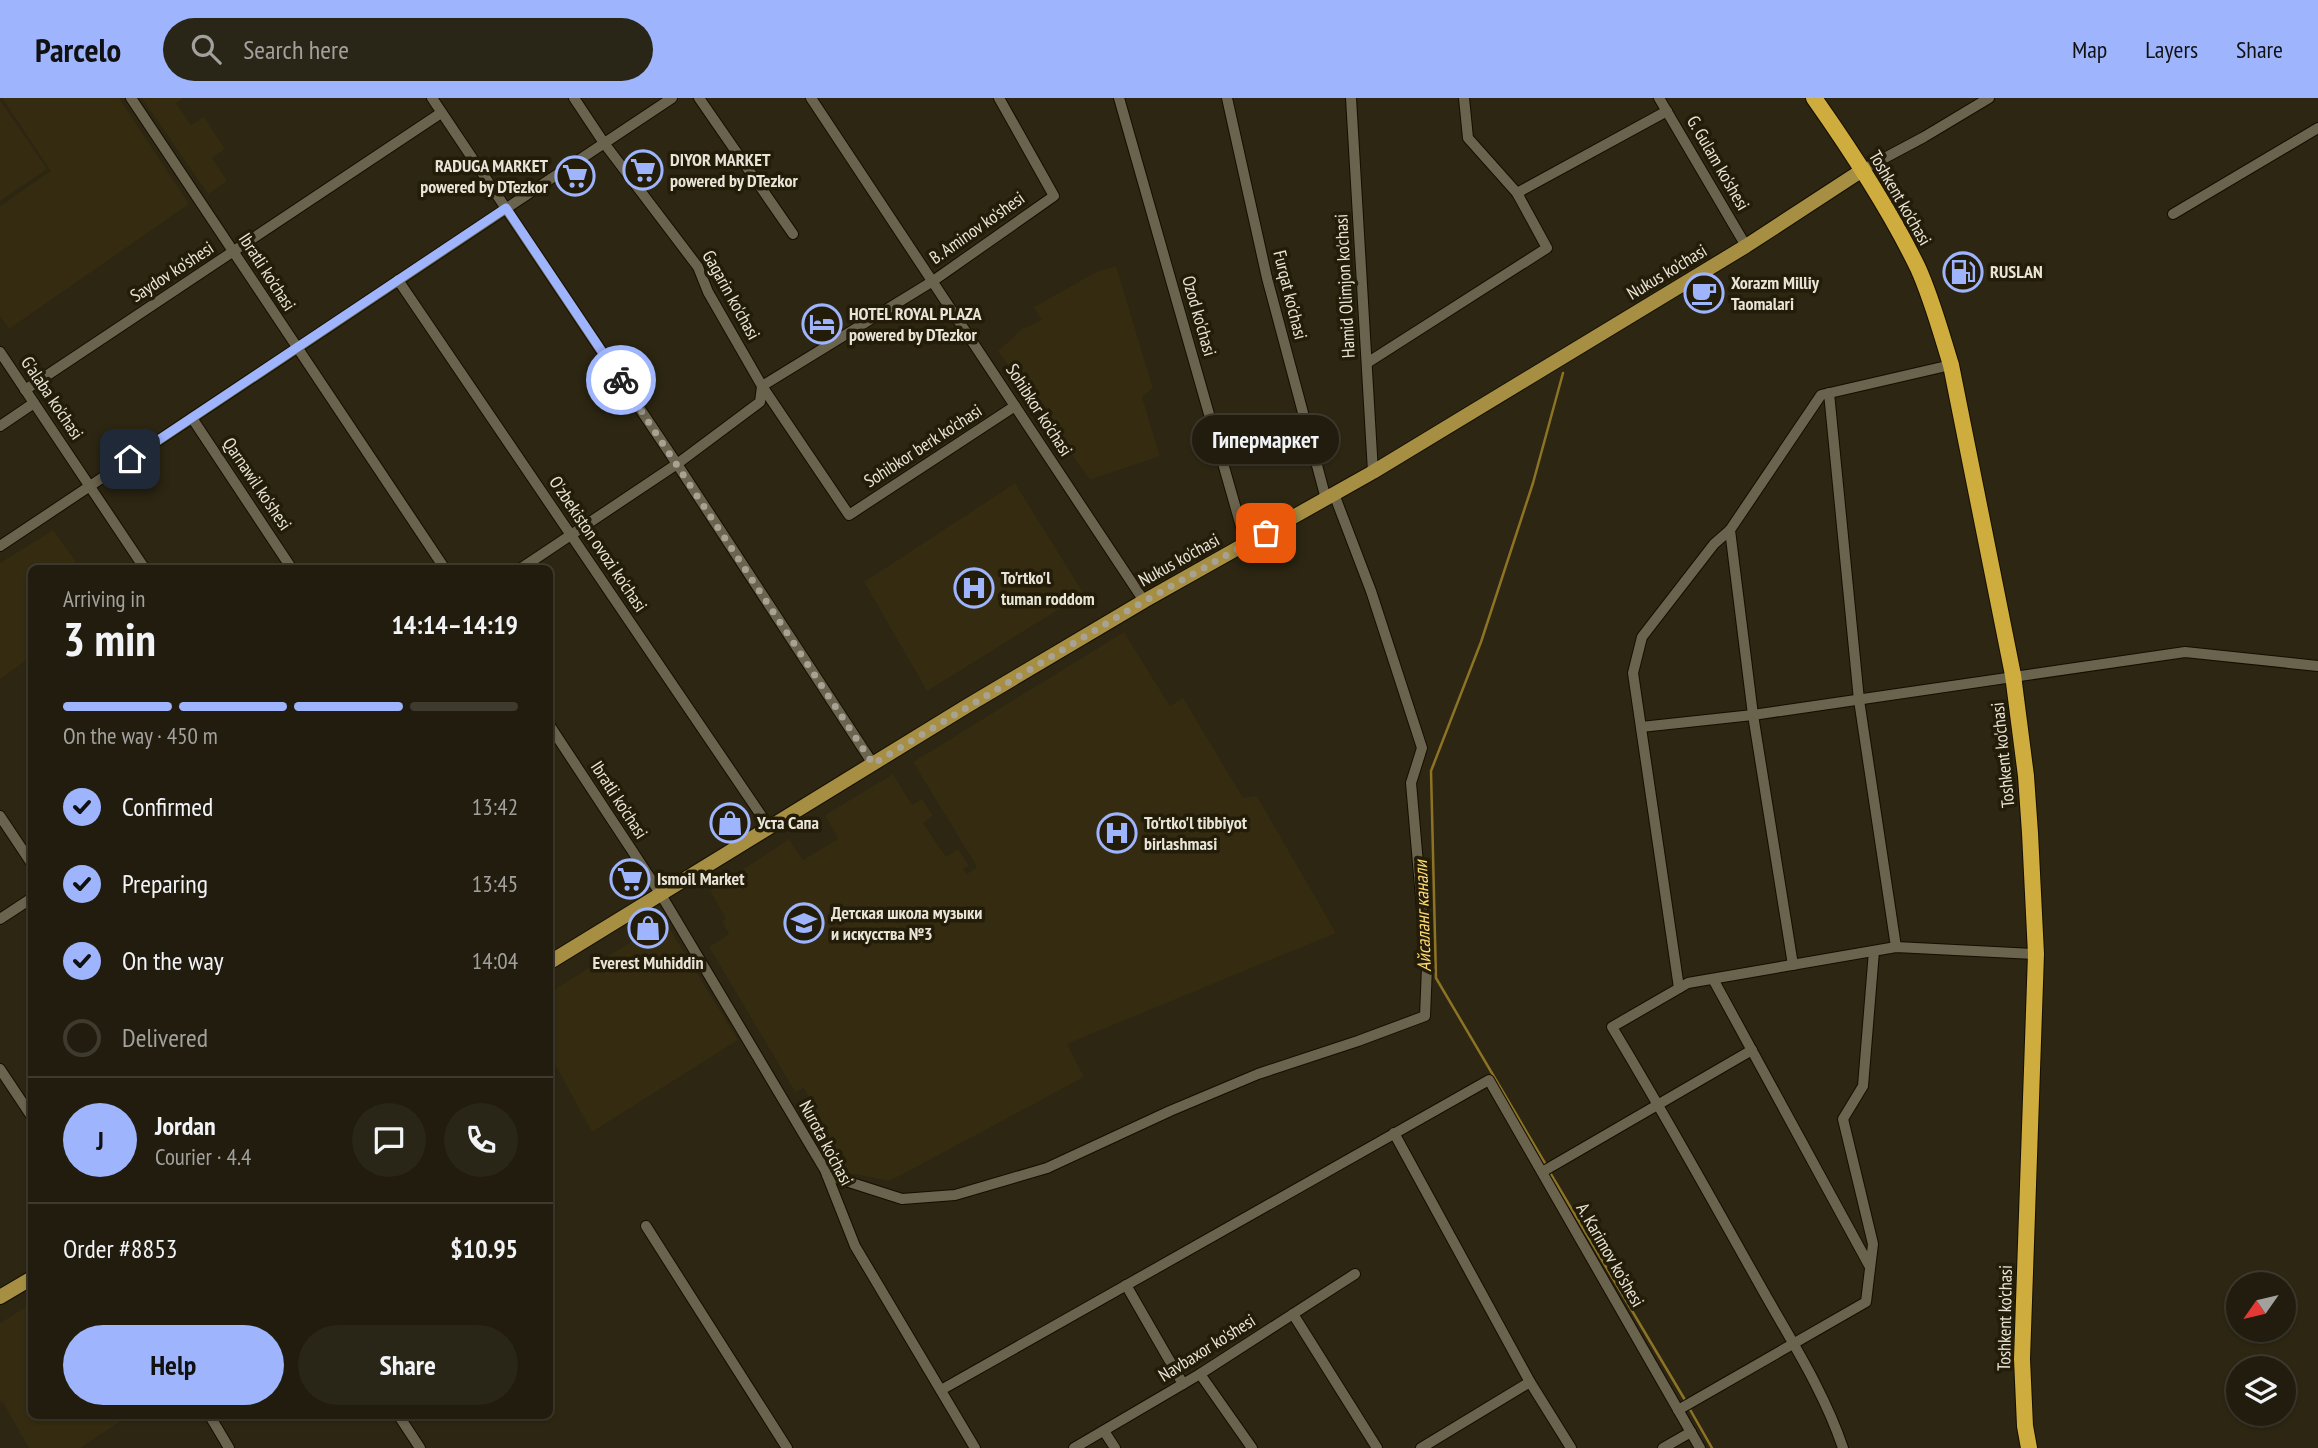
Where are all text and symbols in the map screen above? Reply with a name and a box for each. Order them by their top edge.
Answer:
search box [163,18,653,81]
text: Parcelo [35,28,121,71]
icon: search [187,30,225,68]
text: Search here [243,33,349,66]
text: Map [2072,34,2107,65]
text: Layers [2145,34,2198,65]
text: Share [2236,34,2283,65]
street label: G. Gulam ko'shesi [1682,111,1755,214]
street label: Toshkent ko'chasi [1864,146,1937,249]
place label: DIYOR MARKET powered by DTezkor [670,148,799,192]
supermarket icon: DIYOR MARKET powered by DTezkor [622,149,664,191]
place label: RADUGA MARKET powered by DTezkor [420,154,549,198]
supermarket icon: RADUGA MARKET powered by DTezkor [554,155,596,197]
street label: B. Aminov ko'shesi [925,186,1029,269]
street label: Hamid Olimjon ko'chasi [1329,213,1360,359]
street label: Ibratli ko'chasi [234,229,301,315]
street label: Saydov ko'shesi [126,236,218,307]
street label: Nukus ko'chasi [1623,239,1711,304]
street label: Gagarin ko'chasi [697,246,765,343]
street label: Furqat ko'chasi [1268,248,1313,342]
fuel station icon: RUSLAN [1942,251,1984,293]
place label: RUSLAN [1990,260,2043,283]
place label: Xorazm Milliy Taomalari [1731,271,1820,315]
cafe icon: Xorazm Milliy Taomalari [1683,272,1725,314]
street label: Ozod ko'chasi [1177,273,1222,359]
place label: HOTEL ROYAL PLAZA powered by DTezkor [849,302,982,346]
hotel icon: HOTEL ROYAL PLAZA powered by DTezkor [801,303,843,345]
courier [586,345,656,415]
street label: G'alaba ko'chasi [16,352,89,444]
street label: Sohibkor ko'chasi [1001,359,1078,460]
icon: bike [602,361,640,399]
street label: Sohibkor berk ko'chasi [859,399,986,492]
callout: Гипермаркет [1192,414,1340,463]
text: Гипермаркет [1212,425,1319,454]
pin [100,429,160,489]
street label: Qarnawil ko'shesi [218,433,297,535]
icon: home [111,440,149,478]
street label: O'zbekiston ovozi ko'chasi [544,471,652,616]
pin [1236,503,1296,563]
icon: bag [1247,514,1285,552]
street label: Nukus ko'chasi [1134,528,1223,591]
place label: To'rtko'l tuman roddom [1001,566,1095,610]
hospital icon: To'rtko'l tuman roddom [953,567,995,609]
text: Arriving in [63,584,145,613]
text: 14:14–14:19 [391,608,518,641]
text: 3 min [63,609,156,669]
street label: Toshkent ko'chasi [1986,701,2019,809]
text: On the way · 450 m [63,721,218,750]
street label: Ibratli ko'chasi [586,757,653,843]
icon: check [63,788,101,826]
text: Confirmed [122,790,213,823]
text: 13:42 [472,792,518,821]
shop icon: Уста Сапа [709,802,751,844]
place label: Уста Сапа [756,811,819,834]
place label: To'rtko'l tibbiyot birlashmasi [1144,811,1248,855]
hospital icon: To'rtko'l tibbiyot birlashmasi [1096,812,1138,854]
supermarket icon: Ismoil Market [609,858,651,900]
water label: Айсаланг канали [1408,858,1436,972]
icon: check [63,865,101,903]
text: Preparing [122,867,208,900]
place label: Ismoil Market [657,867,745,890]
text: 13:45 [472,869,518,898]
place label: Детская школа музыки и искусства №3 [831,901,982,945]
school or university icon: Детская школа музыки и искусства №3 [783,902,825,944]
shop icon: Everest Muhiddin [627,907,669,949]
icon: check [63,942,101,980]
text: On the way [122,944,224,977]
text: 14:04 [472,946,518,975]
place label: Everest Muhiddin [593,951,704,974]
text: Delivered [122,1021,208,1054]
street label: Nurota ko'chasi [794,1096,858,1189]
button: chat [352,1103,426,1177]
button: phone [444,1103,518,1177]
text: Jordan [155,1109,216,1142]
text: J [96,1124,104,1157]
text: Courier · 4.4 [155,1142,251,1171]
street label: A. Karimov ko'shesi [1571,1199,1649,1311]
text: Order #8853 [63,1232,178,1265]
text: $10.95 [450,1232,518,1265]
street label: Toshkent ko'chasi [1992,1265,2017,1371]
north arrow [2226,1272,2296,1342]
map controls [2226,1272,2296,1426]
street label: Navbaxor ko'shesi [1154,1309,1259,1386]
button: Help [63,1325,284,1405]
button: Share [298,1325,518,1405]
button: layers [2226,1356,2296,1426]

